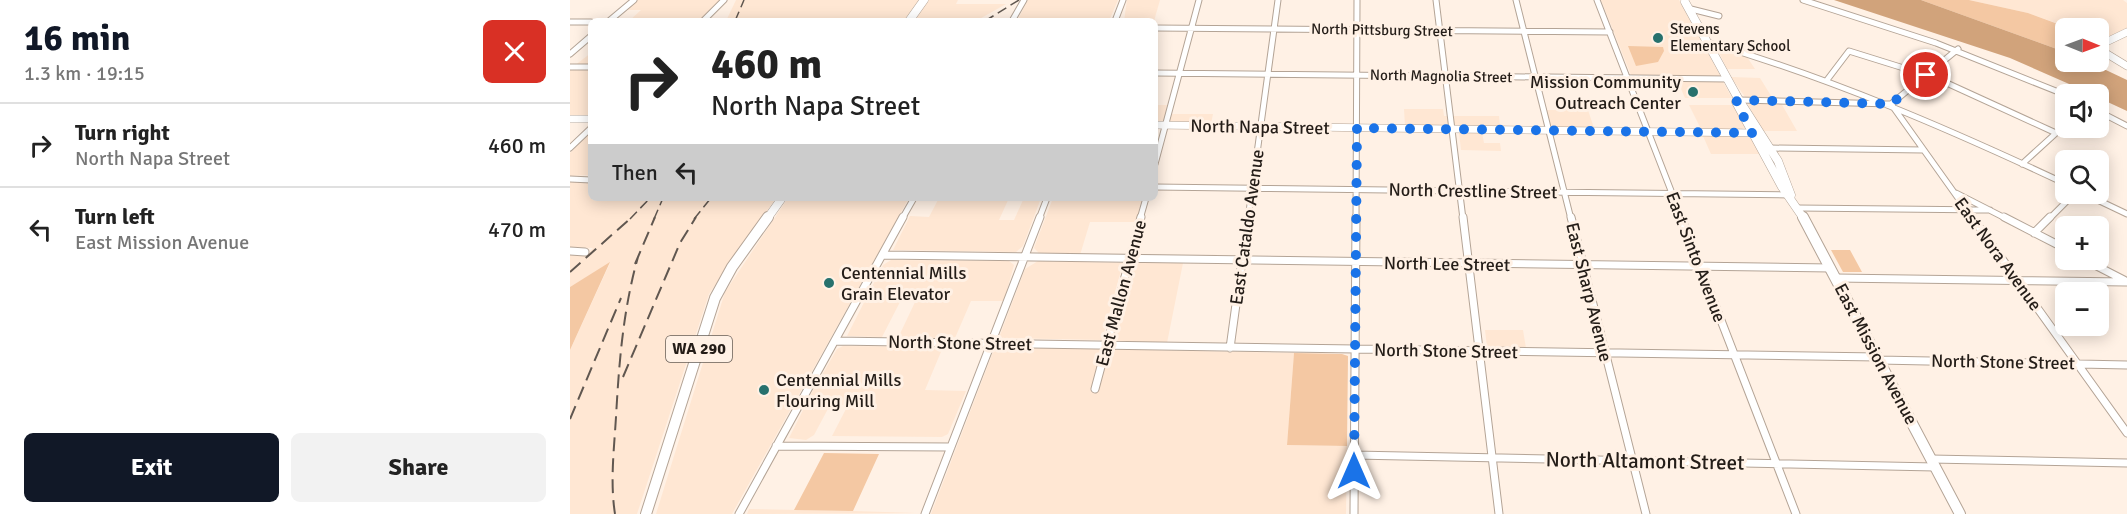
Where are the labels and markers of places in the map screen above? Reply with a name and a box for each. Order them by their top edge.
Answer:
place label: Stevens Elementary School [1670,20,1791,55]
marker: Stevens Elementary School [1651,31,1665,45]
pin [1900,49,1951,100]
place label: Mission Community Outreach Center [1530,71,1682,114]
marker: Mission Community Outreach Center [1686,85,1700,99]
place label: Centennial Mills Grain Elevator [841,262,966,305]
marker: Centennial Mills Grain Elevator [822,276,836,290]
place label: Centennial Mills Flouring Mill [776,369,901,412]
marker: Centennial Mills Flouring Mill [757,383,771,397]

